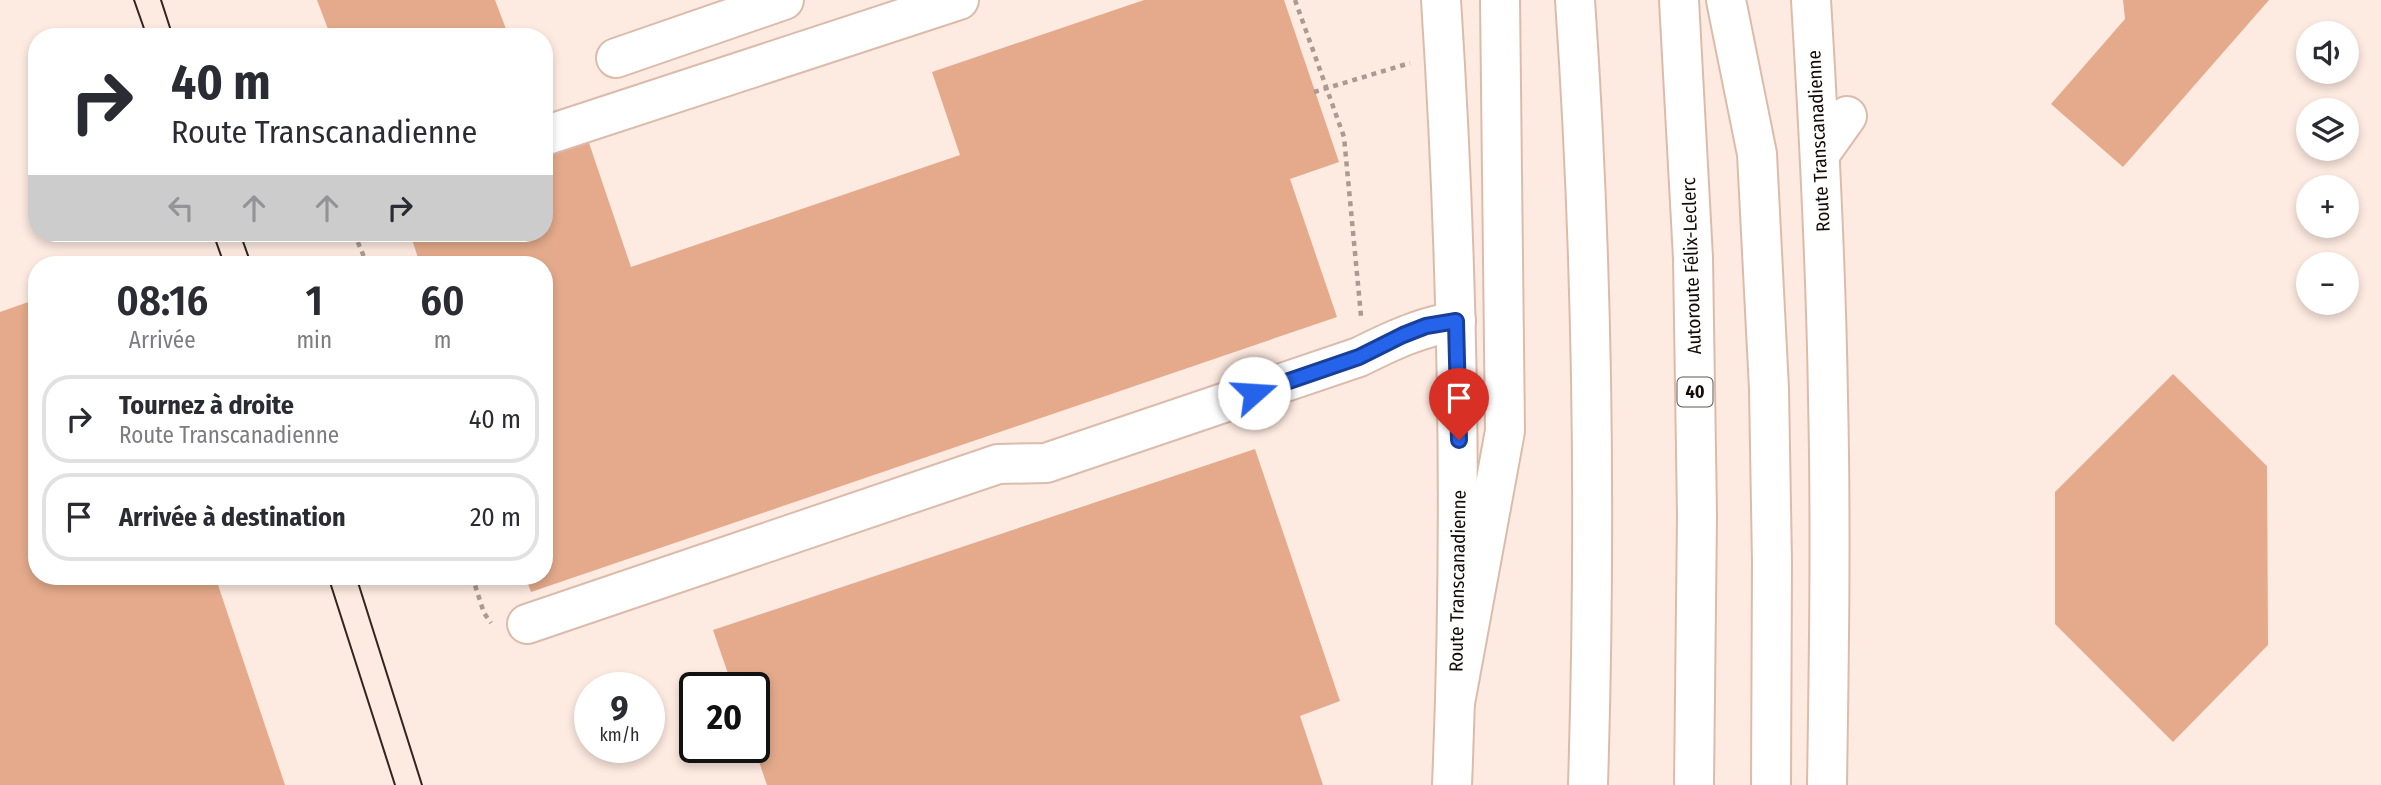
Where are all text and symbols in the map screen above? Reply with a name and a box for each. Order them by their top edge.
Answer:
map controls [2296,21,2359,315]
button: sound [2296,21,2359,84]
street label: Route Transcanadienne [1802,50,1835,232]
text: 40 m [171,53,271,112]
icon: right [56,56,147,147]
button: layers [2296,98,2359,161]
text: Route Transcanadienne [171,113,477,151]
button: + [2296,175,2359,238]
street label: Autoroute Félix-Leclerc [1677,177,1706,355]
icon: left [162,189,200,227]
icon: ahead [235,189,273,227]
icon: ahead [308,189,346,227]
icon: right [381,189,419,227]
button: − [2296,252,2359,315]
text: 08:16 [116,276,208,326]
text: 1 [305,276,323,326]
text: 60 [420,276,465,326]
text: Arrivée [129,326,196,354]
text: min [296,326,332,354]
text: m [434,326,451,354]
position arrow [1217,356,1291,430]
pin [1429,368,1489,440]
road number: 40 [1678,378,1712,406]
icon: arrive [1440,379,1478,417]
text: Tournez à droite [119,390,294,421]
icon: right [60,400,98,438]
text: 40 m [469,404,521,435]
text: Route Transcanadienne [119,421,339,449]
street label: Route Transcanadienne [1444,490,1471,672]
icon: arrive [60,498,98,536]
text: Arrivée à destination [119,502,346,533]
text: 20 m [470,502,521,533]
speed limit sign: 20 [679,672,770,763]
text: 9 [610,687,629,729]
text: km/h [599,724,640,746]

